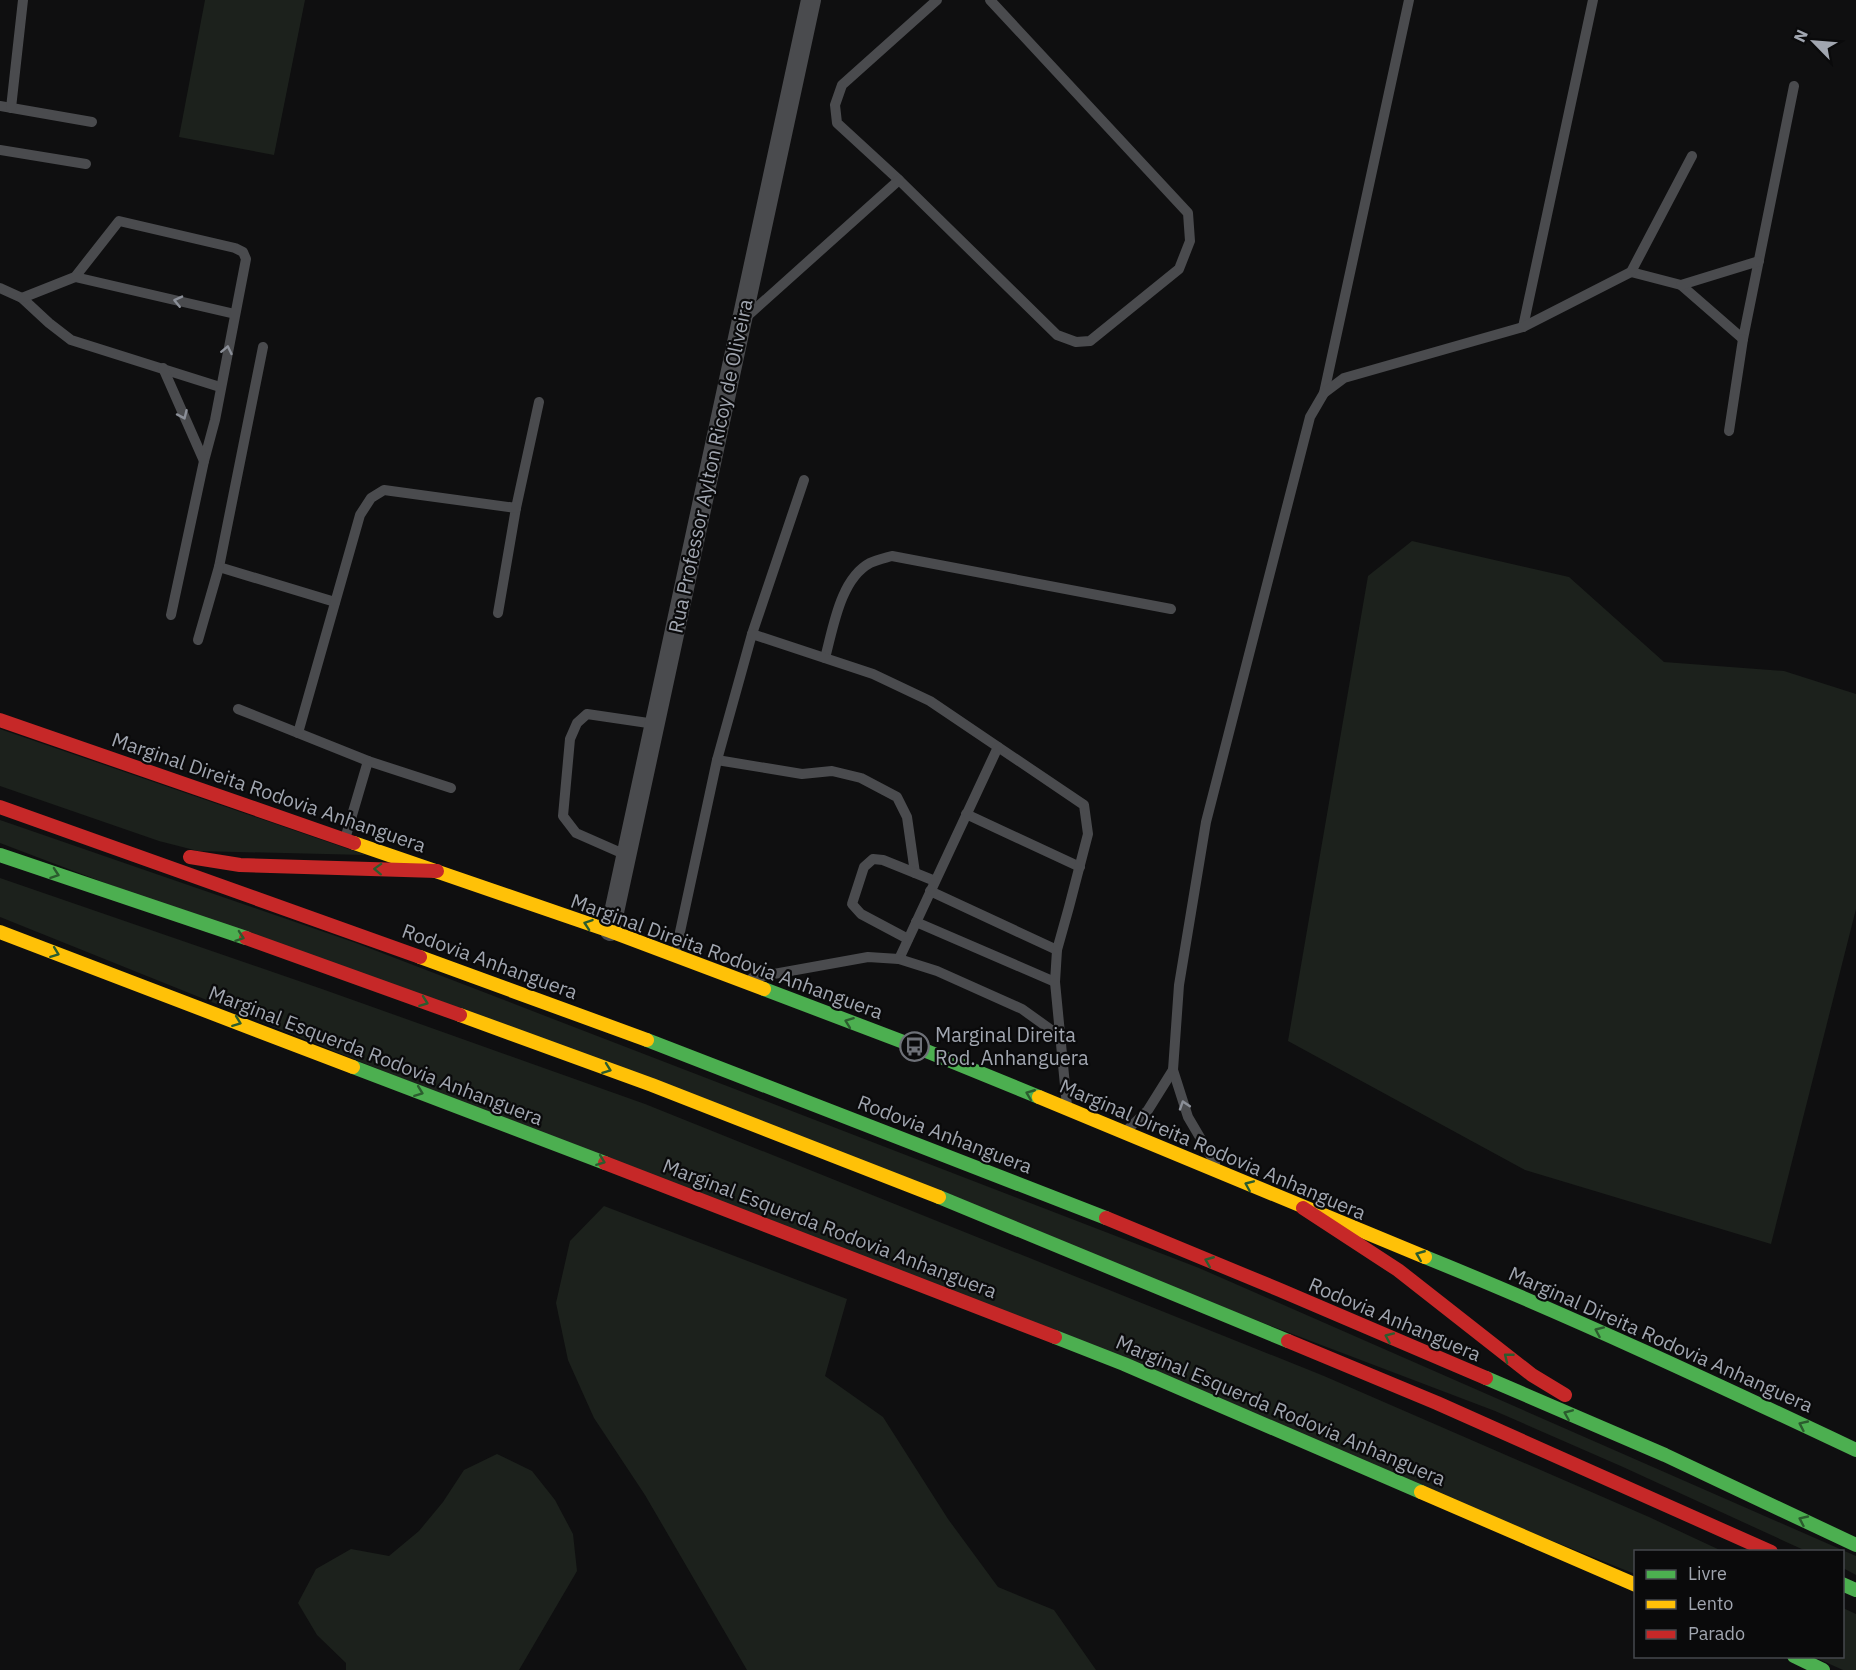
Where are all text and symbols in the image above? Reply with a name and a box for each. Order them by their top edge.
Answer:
north arrow [1784,12,1844,72]
text: N [1789,26,1812,45]
one-way arrow [173,295,183,308]
street label: Rua Professor Aylton Ricoy de Oliveira [661,296,759,636]
one-way arrow [220,345,233,355]
one-way arrow [175,409,187,420]
street label: Marginal Direita Rodovia Anhanguera [108,725,430,859]
one-way arrow [374,863,383,876]
one-way arrow [49,867,60,880]
street label: Marginal Direita Rodovia Anhanguera [567,887,887,1025]
street label: Rodovia Anhanguera [398,917,582,1005]
one-way arrow [583,918,594,931]
one-way arrow [234,929,245,942]
one-way arrow [48,946,59,958]
street label: Marginal Esquerda Rodovia Anhanguera [205,979,547,1132]
one-way arrow [418,995,429,1008]
one-way arrow [231,1015,242,1028]
one-way arrow [844,1016,855,1029]
place label: Marginal Direita Rod. Anhanguera [935,1021,1089,1071]
bus stop icon: Marginal Direita Rod. Anhanguera [898,1030,930,1062]
one-way arrow [601,1062,612,1075]
street label: Marginal Direita Rodovia Anhanguera [1056,1072,1371,1226]
one-way arrow [413,1085,424,1097]
street label: Rodovia Anhanguera [854,1088,1036,1180]
one-way arrow [1025,1089,1036,1101]
one-way arrow [1179,1100,1191,1111]
street label: Marginal Esquerda Rodovia Anhanguera [659,1152,1001,1305]
one-way arrow [595,1154,606,1167]
one-way arrow [1244,1180,1255,1192]
one-way arrow [1415,1250,1426,1262]
one-way arrow [1205,1256,1216,1268]
street label: Marginal Direita Rodovia Anhanguera [1505,1259,1818,1419]
street label: Rodovia Anhanguera [1305,1270,1486,1368]
one-way arrow [1595,1327,1606,1339]
street label: Marginal Esquerda Rodovia Anhanguera [1112,1328,1450,1492]
one-way arrow [1384,1332,1395,1344]
one-way arrow [1504,1353,1515,1364]
one-way arrow [1563,1409,1574,1421]
one-way arrow [1799,1420,1810,1432]
one-way arrow [1799,1515,1810,1527]
legend [1634,1550,1844,1658]
text: Livre [1688,1562,1727,1585]
text: Lento [1688,1592,1733,1615]
text: Parado [1688,1622,1745,1645]

